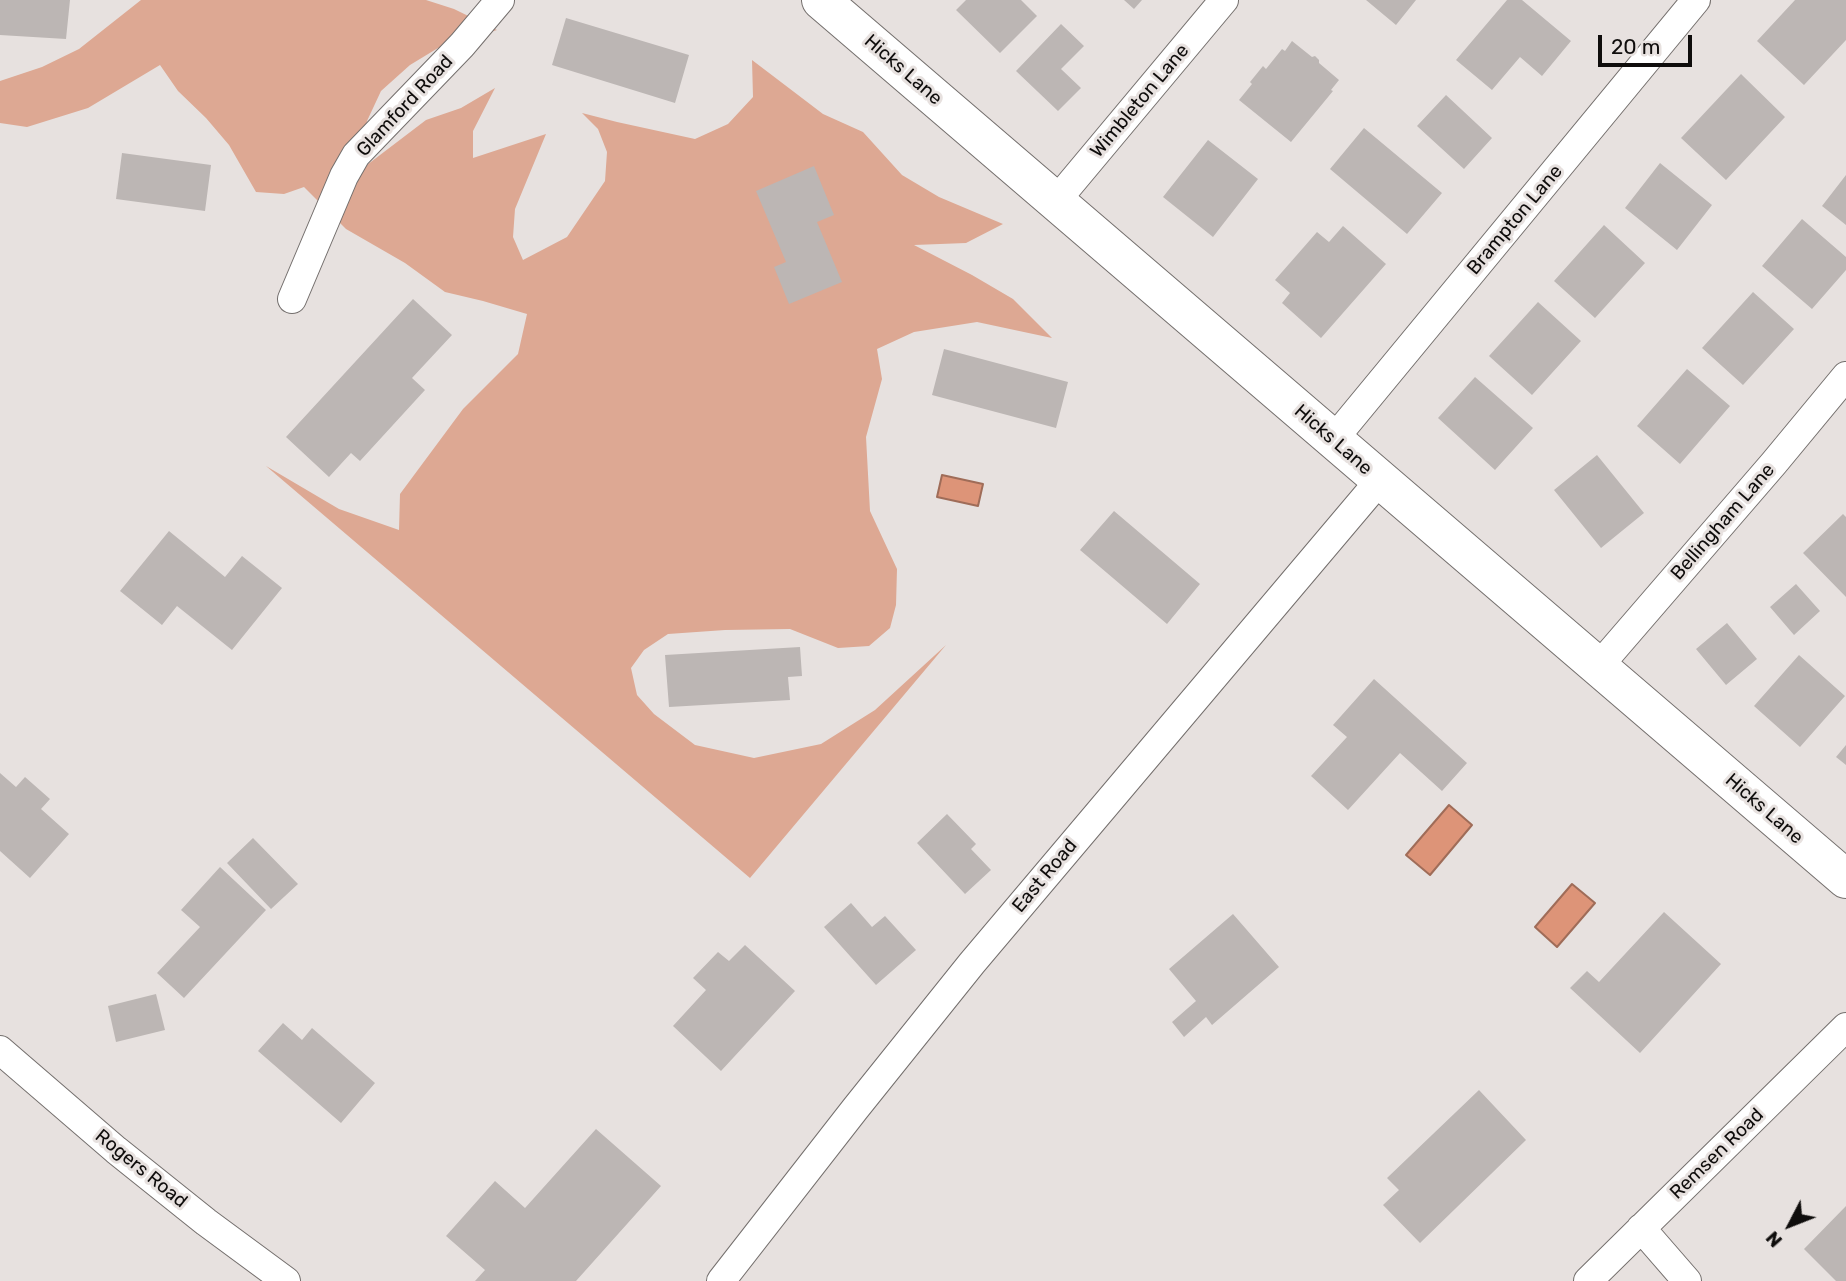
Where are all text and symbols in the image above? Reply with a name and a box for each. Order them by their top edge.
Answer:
scale bar [1601,21,1696,65]
street label: Hicks Lane [859,30,947,110]
text: 20 m [1611,34,1660,59]
street label: Wimbleton Lane [1086,40,1194,162]
street label: Glamford Road [352,50,458,162]
street label: Brampton Lane [1462,161,1568,279]
street label: Hicks Lane [1289,400,1377,480]
street label: Bellingham Lane [1666,459,1780,585]
street label: Hicks Lane [1720,769,1808,849]
street label: East Road [1008,835,1082,917]
street label: Remsen Road [1665,1104,1769,1204]
street label: Rogers Road [90,1125,192,1213]
north arrow [1755,1190,1825,1260]
text: N [1761,1227,1787,1252]

